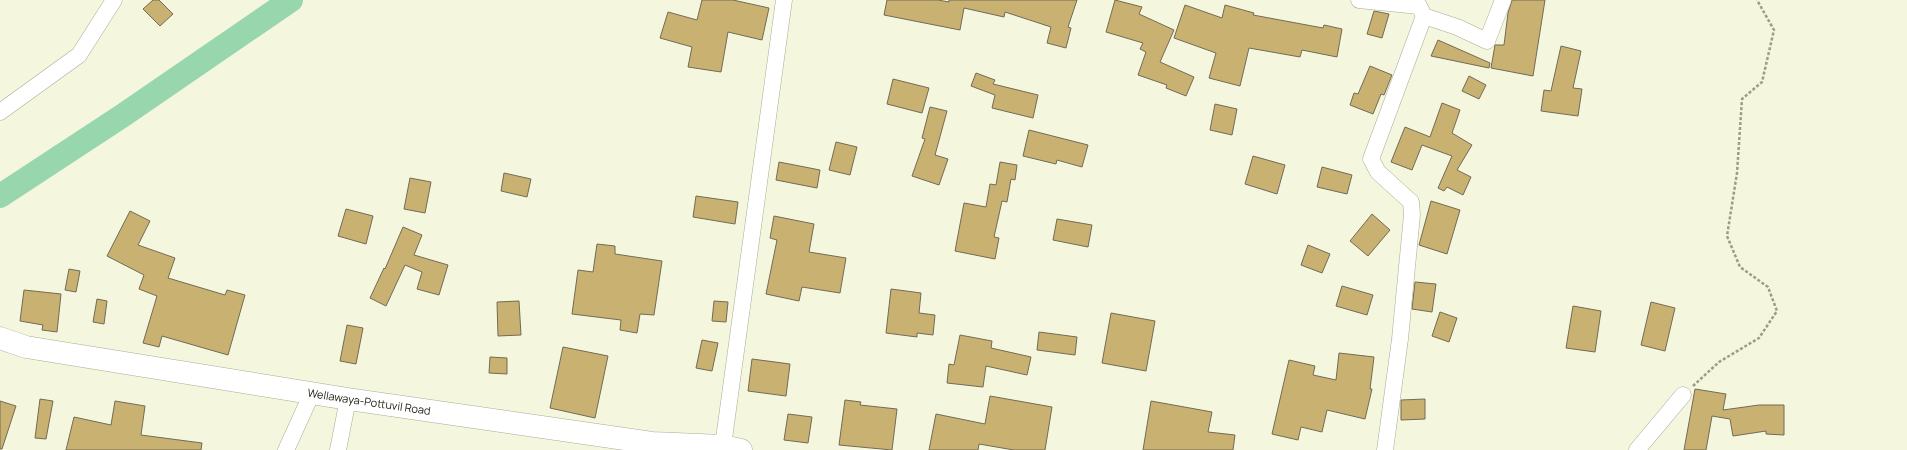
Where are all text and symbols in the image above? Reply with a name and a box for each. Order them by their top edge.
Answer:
street label: Wellawaya-Pottuvil Road [307,385,432,418]

